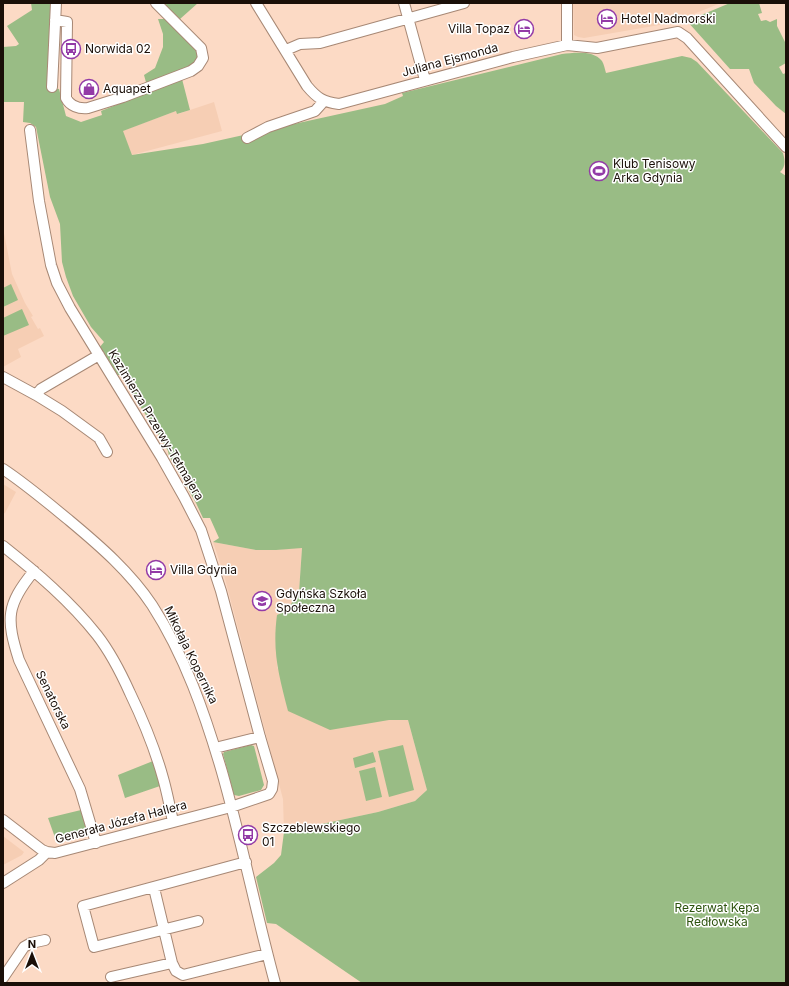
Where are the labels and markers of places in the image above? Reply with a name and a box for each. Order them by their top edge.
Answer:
hotel icon: Hotel Nadmorski [596,8,618,30]
place label: Hotel Nadmorski [621,11,715,26]
hotel icon: Villa Topaz [513,18,535,40]
place label: Villa Topaz [448,21,510,36]
bus stop icon: Norwida 02 [60,38,82,60]
place label: Norwida 02 [85,41,151,56]
shop icon: Aquapet [78,78,100,100]
place label: Aquapet [103,81,151,96]
place label: Klub Tenisowy Arka Gdynia [613,156,696,185]
sports icon: Klub Tenisowy Arka Gdynia [588,160,610,182]
hotel icon: Villa Gdynia [145,559,167,581]
place label: Villa Gdynia [170,562,237,577]
place label: Gdyńska Szkoła Społeczna [276,586,367,615]
school or university icon: Gdyńska Szkoła Społeczna [251,590,273,612]
place label: Szczeblewskiego 01 [262,820,361,849]
bus stop icon: Szczeblewskiego 01 [237,824,259,846]

